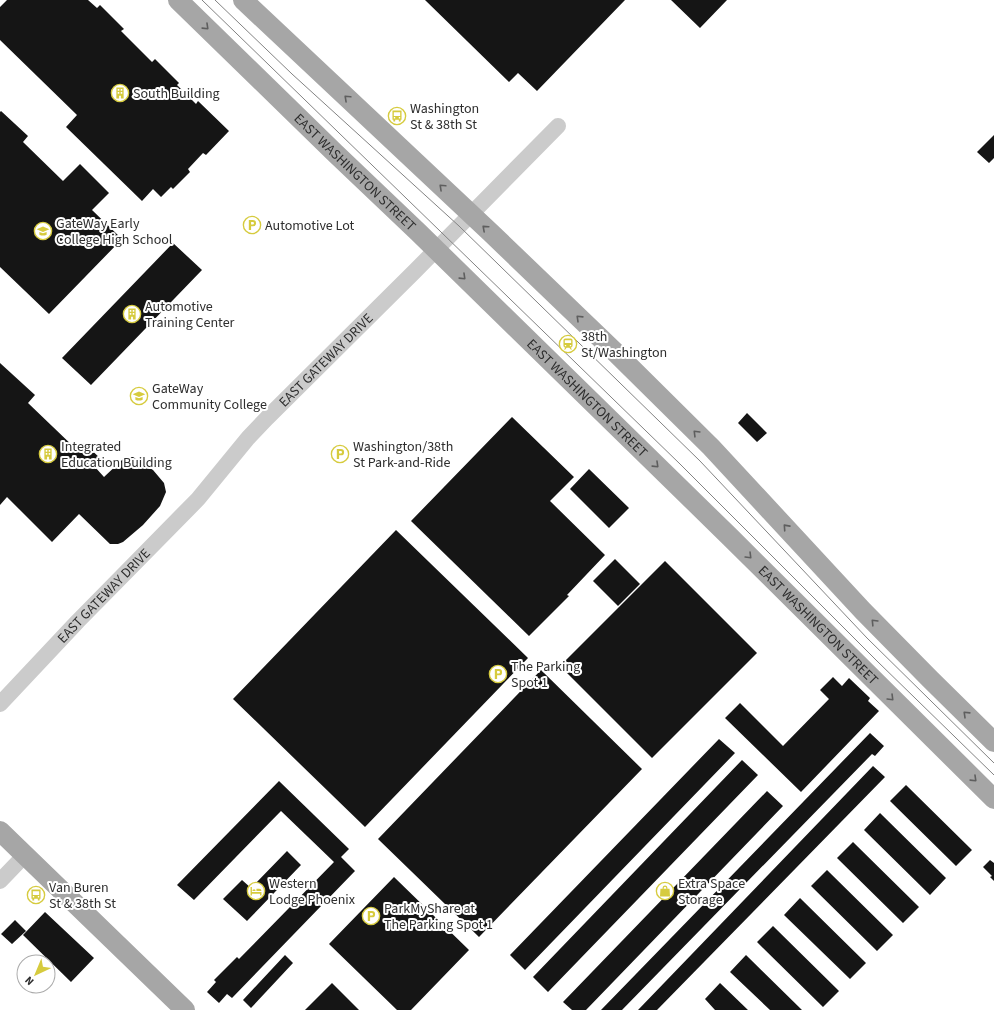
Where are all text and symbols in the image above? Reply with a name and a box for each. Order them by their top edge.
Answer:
one-way arrow [201,22,209,30]
building icon: South Building [110,83,130,103]
place label: South Building [133,84,220,104]
one-way arrow [344,95,352,103]
place label: Washington St & 38th St [410,99,479,135]
bus stop icon: Washington St & 38th St [387,106,407,126]
street label: EAST WASHINGTON STREET [289,109,420,236]
one-way arrow [439,184,447,192]
place label: GateWay Early College High School [56,214,173,250]
parking icon: Automotive Lot [242,215,262,235]
place label: Automotive Lot [265,216,355,236]
school or university icon: GateWay Early College High School [33,221,53,241]
one-way arrow [483,225,490,232]
one-way arrow [458,272,466,280]
place label: Automotive Training Center [145,297,235,333]
building icon: Automotive Training Center [122,304,142,324]
street label: EAST GATEWAY DRIVE [275,309,378,412]
one-way arrow [576,315,584,323]
place label: 38th St/Washington [581,327,667,363]
station icon: 38th St/Washington [558,334,578,354]
street label: EAST WASHINGTON STREET [522,335,652,463]
place label: GateWay Community College [152,379,267,415]
school or university icon: GateWay Community College [129,386,149,406]
one-way arrow [693,430,701,438]
place label: Integrated Education Building [61,437,172,473]
place label: Washington/38th St Park-and-Ride [353,437,453,473]
building icon: Integrated Education Building [38,444,58,464]
parking icon: Washington/38th St Park-and-Ride [330,444,350,464]
one-way arrow [651,461,659,468]
one-way arrow [783,525,790,532]
street label: EAST GATEWAY DRIVE [53,544,155,648]
one-way arrow [744,551,752,559]
street label: EAST WASHINGTON STREET [753,561,883,690]
one-way arrow [872,619,879,627]
place label: The Parking Spot 1 [511,657,580,693]
parking icon: The Parking Spot 1 [488,664,508,684]
one-way arrow [886,693,894,701]
one-way arrow [963,712,971,719]
one-way arrow [969,775,977,782]
place label: Western Lodge Phoenix [269,874,356,910]
place label: Extra Space Storage [678,874,745,910]
place label: Van Buren St & 38th St [49,878,116,914]
hotel icon: Western Lodge Phoenix [246,881,266,901]
shop icon: Extra Space Storage [655,881,675,901]
bus stop icon: Van Buren St & 38th St [26,885,46,905]
place label: ParkMyShare at The Parking Spot 1 [384,899,493,935]
parking icon: ParkMyShare at The Parking Spot 1 [361,906,381,926]
north arrow [16,954,56,994]
text: N [22,973,37,989]

